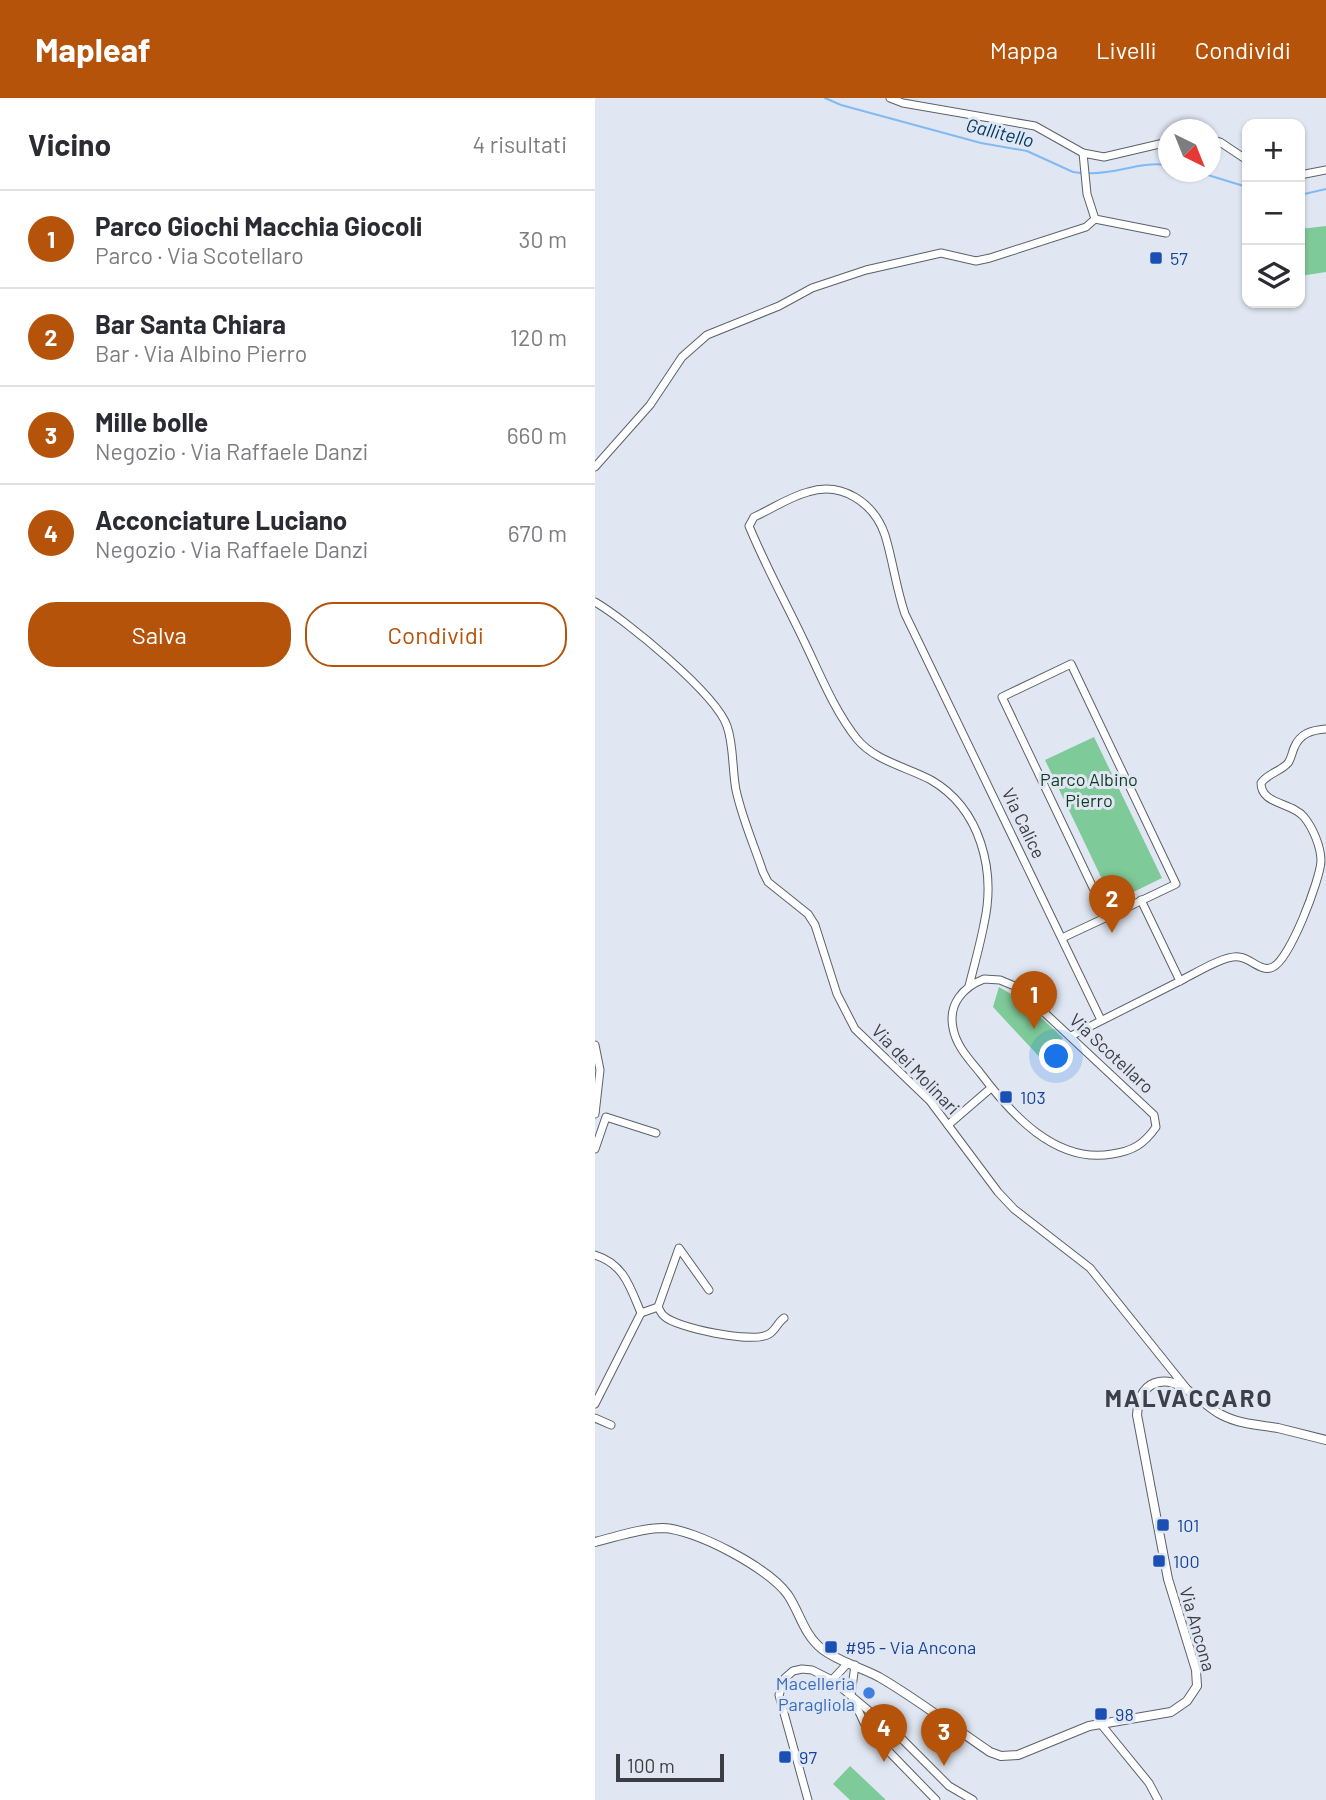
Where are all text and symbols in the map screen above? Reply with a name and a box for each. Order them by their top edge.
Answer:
text: Mapleaf [35,29,151,69]
text: Mappa [990,35,1058,64]
text: Livelli [1096,35,1157,64]
text: Condividi [1195,35,1291,64]
water label: Gallitello [964,112,1036,152]
north arrow [1158,119,1221,182]
map controls [1242,119,1305,308]
button: + [1242,119,1305,182]
text: Vicino [28,126,111,162]
text: 4 risultati [473,130,567,158]
button: − [1242,182,1305,245]
text: Parco Giochi Macchia Giocoli [95,210,422,241]
text: 1 [47,225,55,253]
text: 30 m [519,225,567,253]
text: Parco · Via Scotellaro [95,241,304,269]
button: layers [1242,245,1305,308]
place label: 57 [1170,247,1188,269]
marker: 57 [1148,250,1164,266]
text: Bar Santa Chiara [95,308,286,339]
text: 2 [45,323,57,351]
text: 120 m [510,323,567,351]
text: Bar · Via Albino Pierro [95,339,307,367]
text: Mille bolle [95,406,208,437]
text: 3 [45,421,57,449]
text: 660 m [507,421,567,449]
text: Negozio · Via Raffaele Danzi [95,437,368,465]
text: Acconciature Luciano [95,504,347,535]
text: 4 [44,519,58,547]
text: 670 m [508,519,567,547]
text: Negozio · Via Raffaele Danzi [95,535,368,563]
button: Salva [28,602,291,667]
button: Condividi [305,602,567,667]
park label: Parco Albino Pierro [1040,768,1138,811]
street label: Via Calice [998,784,1050,862]
pin: 2 [1089,875,1135,933]
pin: 1 [1011,971,1057,1029]
street label: Via Scotellaro [1065,1008,1159,1098]
street label: Via dei Molinari [867,1019,965,1119]
your location [1039,1039,1073,1073]
place label: 103 [1020,1086,1046,1108]
marker: 103 [998,1089,1014,1105]
district label: MALVACCARO [1105,1383,1273,1412]
place label: 101 [1177,1514,1199,1536]
marker: 101 [1155,1517,1171,1533]
place label: 100 [1173,1550,1200,1572]
marker: 100 [1151,1553,1167,1569]
street label: Via Ancona [1176,1584,1220,1674]
place label: #95 - Via Ancona [845,1636,976,1658]
marker: #95 - Via Ancona [823,1639,839,1655]
place label: Macelleria Paragliola [776,1672,855,1715]
marker: Macelleria Paragliola [861,1685,877,1701]
place label: 98 [1115,1703,1134,1725]
pin: 4 [861,1704,907,1762]
marker: 98 [1093,1706,1109,1722]
pin: 3 [921,1708,967,1766]
place label: 97 [799,1746,817,1768]
marker: 97 [777,1749,793,1765]
scale bar [616,1751,725,1783]
text: 100 m [627,1754,675,1777]

